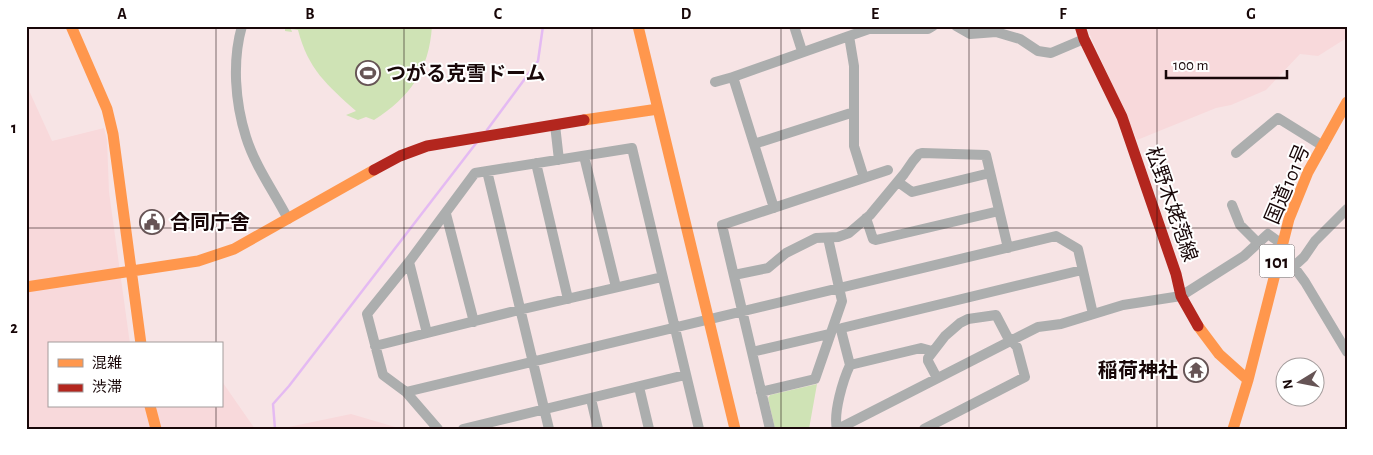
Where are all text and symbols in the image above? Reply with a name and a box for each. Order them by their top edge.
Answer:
text: A [117,6,127,22]
text: B [305,6,315,22]
text: C [494,6,503,22]
text: D [681,6,692,22]
text: E [871,6,879,22]
text: F [1059,6,1067,22]
text: G [1246,6,1256,22]
scale bar [1166,48,1287,80]
text: 100 m [1173,58,1208,73]
sports icon: つがる克雪ドーム [355,60,381,86]
place label: つがる克雪ドーム [386,62,545,84]
text: 1 [11,120,17,136]
street label: 国道101号 [1261,141,1314,227]
street label: 松野木姥萢線 [1142,144,1202,264]
public building icon: 合同庁舎 [139,209,165,235]
place label: 合同庁舎 [170,212,250,233]
road number: 101 [1260,245,1294,278]
text: 2 [10,320,18,336]
legend [48,342,222,408]
text: 混雑 [92,355,122,371]
temple icon: 稲荷神社 [1183,357,1209,383]
north arrow [1276,358,1326,408]
place label: 稲荷神社 [1098,359,1178,381]
text: N [1280,378,1296,390]
text: 渋滞 [92,379,122,395]

